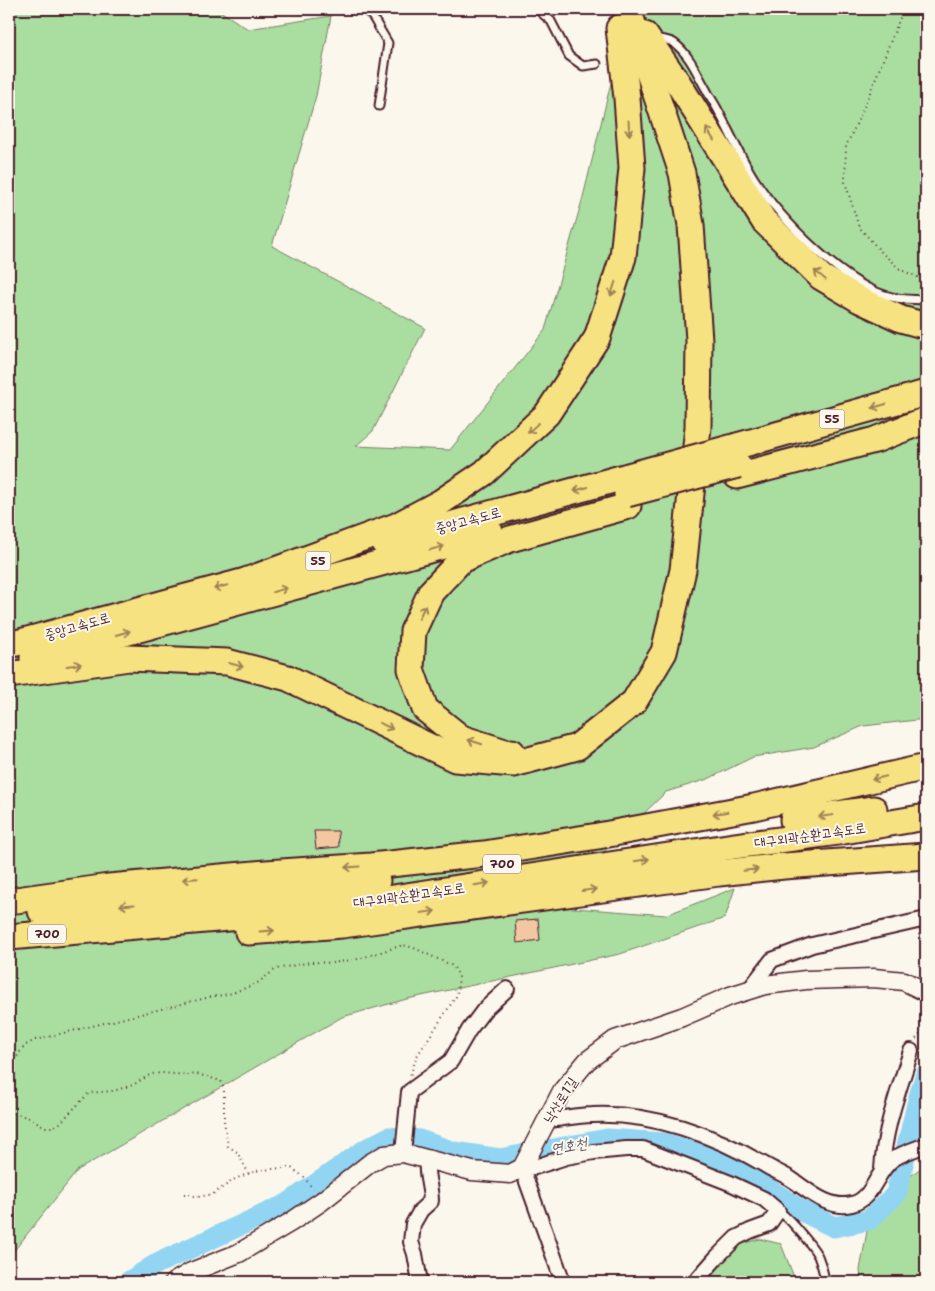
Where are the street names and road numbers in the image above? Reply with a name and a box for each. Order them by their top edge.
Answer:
road number: 55 [820,409,844,428]
street label: 중앙고속도로 [433,503,503,537]
road number: 55 [306,552,330,570]
street label: 중앙고속도로 [42,608,112,644]
street label: 대구외곽순환고속도로 [753,818,867,852]
road number: 700 [483,854,521,874]
street label: 대구외곽순환고속도로 [352,878,466,912]
road number: 700 [28,924,66,944]
street label: 낙산로1길 [539,1073,582,1126]

